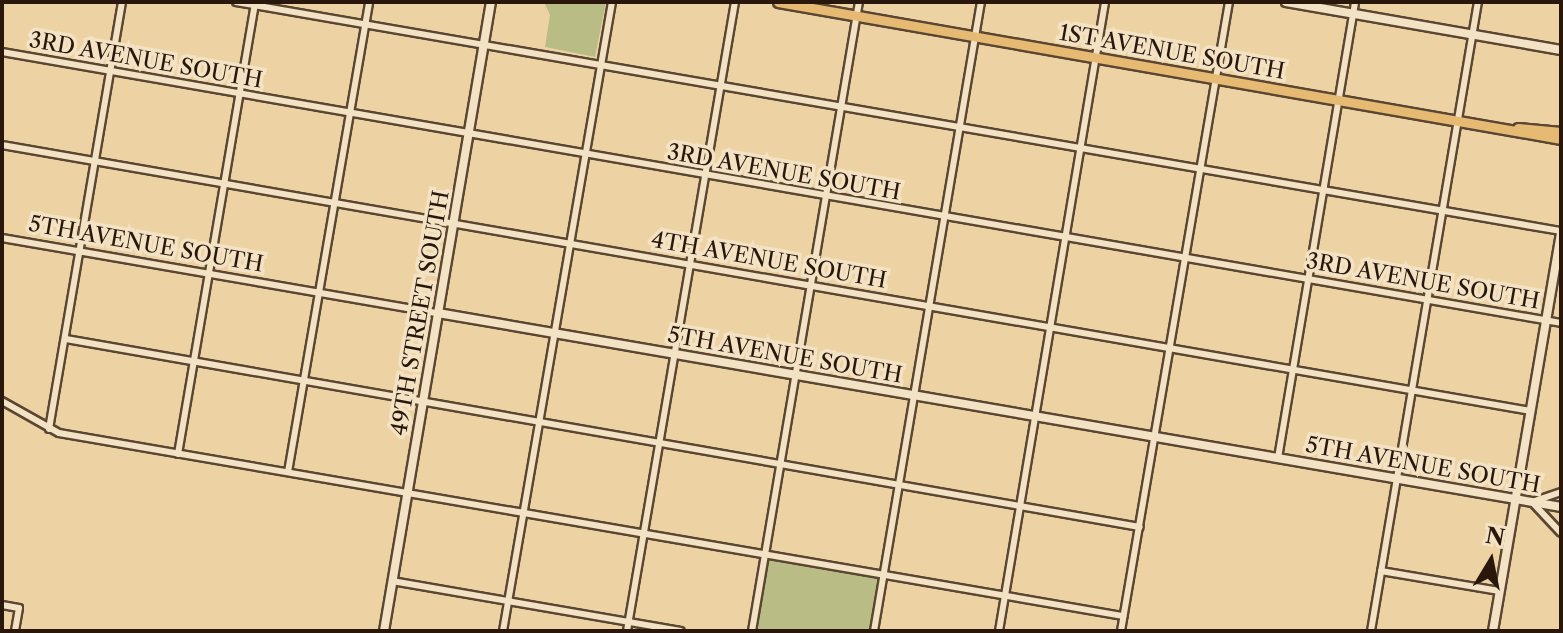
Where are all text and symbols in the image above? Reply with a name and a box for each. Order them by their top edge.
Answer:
street label: 1ST AVENUE SOUTH [1056,19,1288,85]
street label: 3RD AVENUE SOUTH [27,26,265,94]
street label: 3RD AVENUE SOUTH [665,138,903,206]
street label: 49TH STREET SOUTH [385,188,455,438]
street label: 5TH AVENUE SOUTH [26,210,266,278]
street label: 4TH AVENUE SOUTH [649,226,889,294]
street label: 3RD AVENUE SOUTH [1304,247,1542,315]
street label: 5TH AVENUE SOUTH [665,321,905,389]
street label: 5TH AVENUE SOUTH [1303,431,1543,499]
north arrow [1451,521,1531,601]
text: N [1483,522,1507,552]

